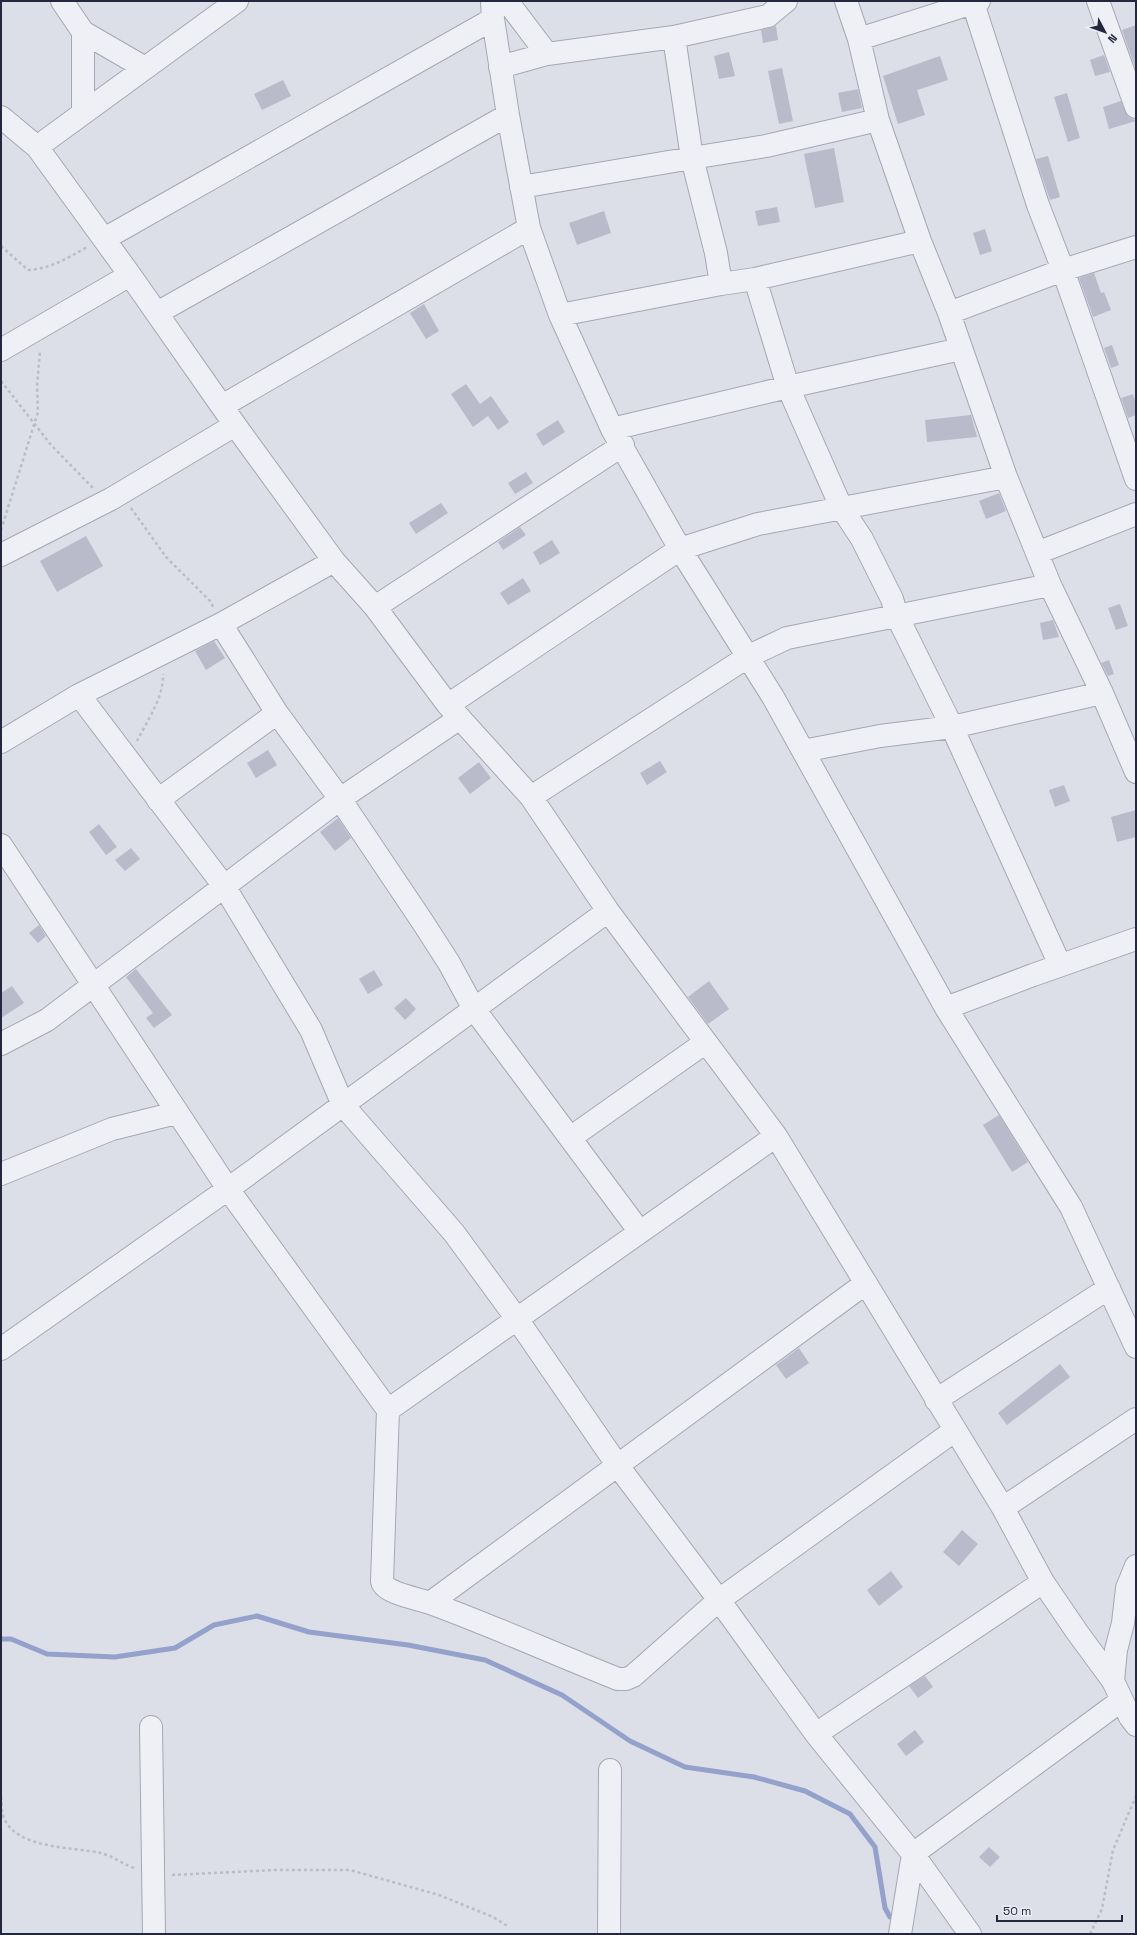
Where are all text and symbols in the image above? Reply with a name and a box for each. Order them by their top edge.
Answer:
north arrow [1085,12,1125,52]
text: N [1105,31,1120,46]
scale bar [997,1897,1122,1923]
text: 50 m [1003,1903,1031,1919]

